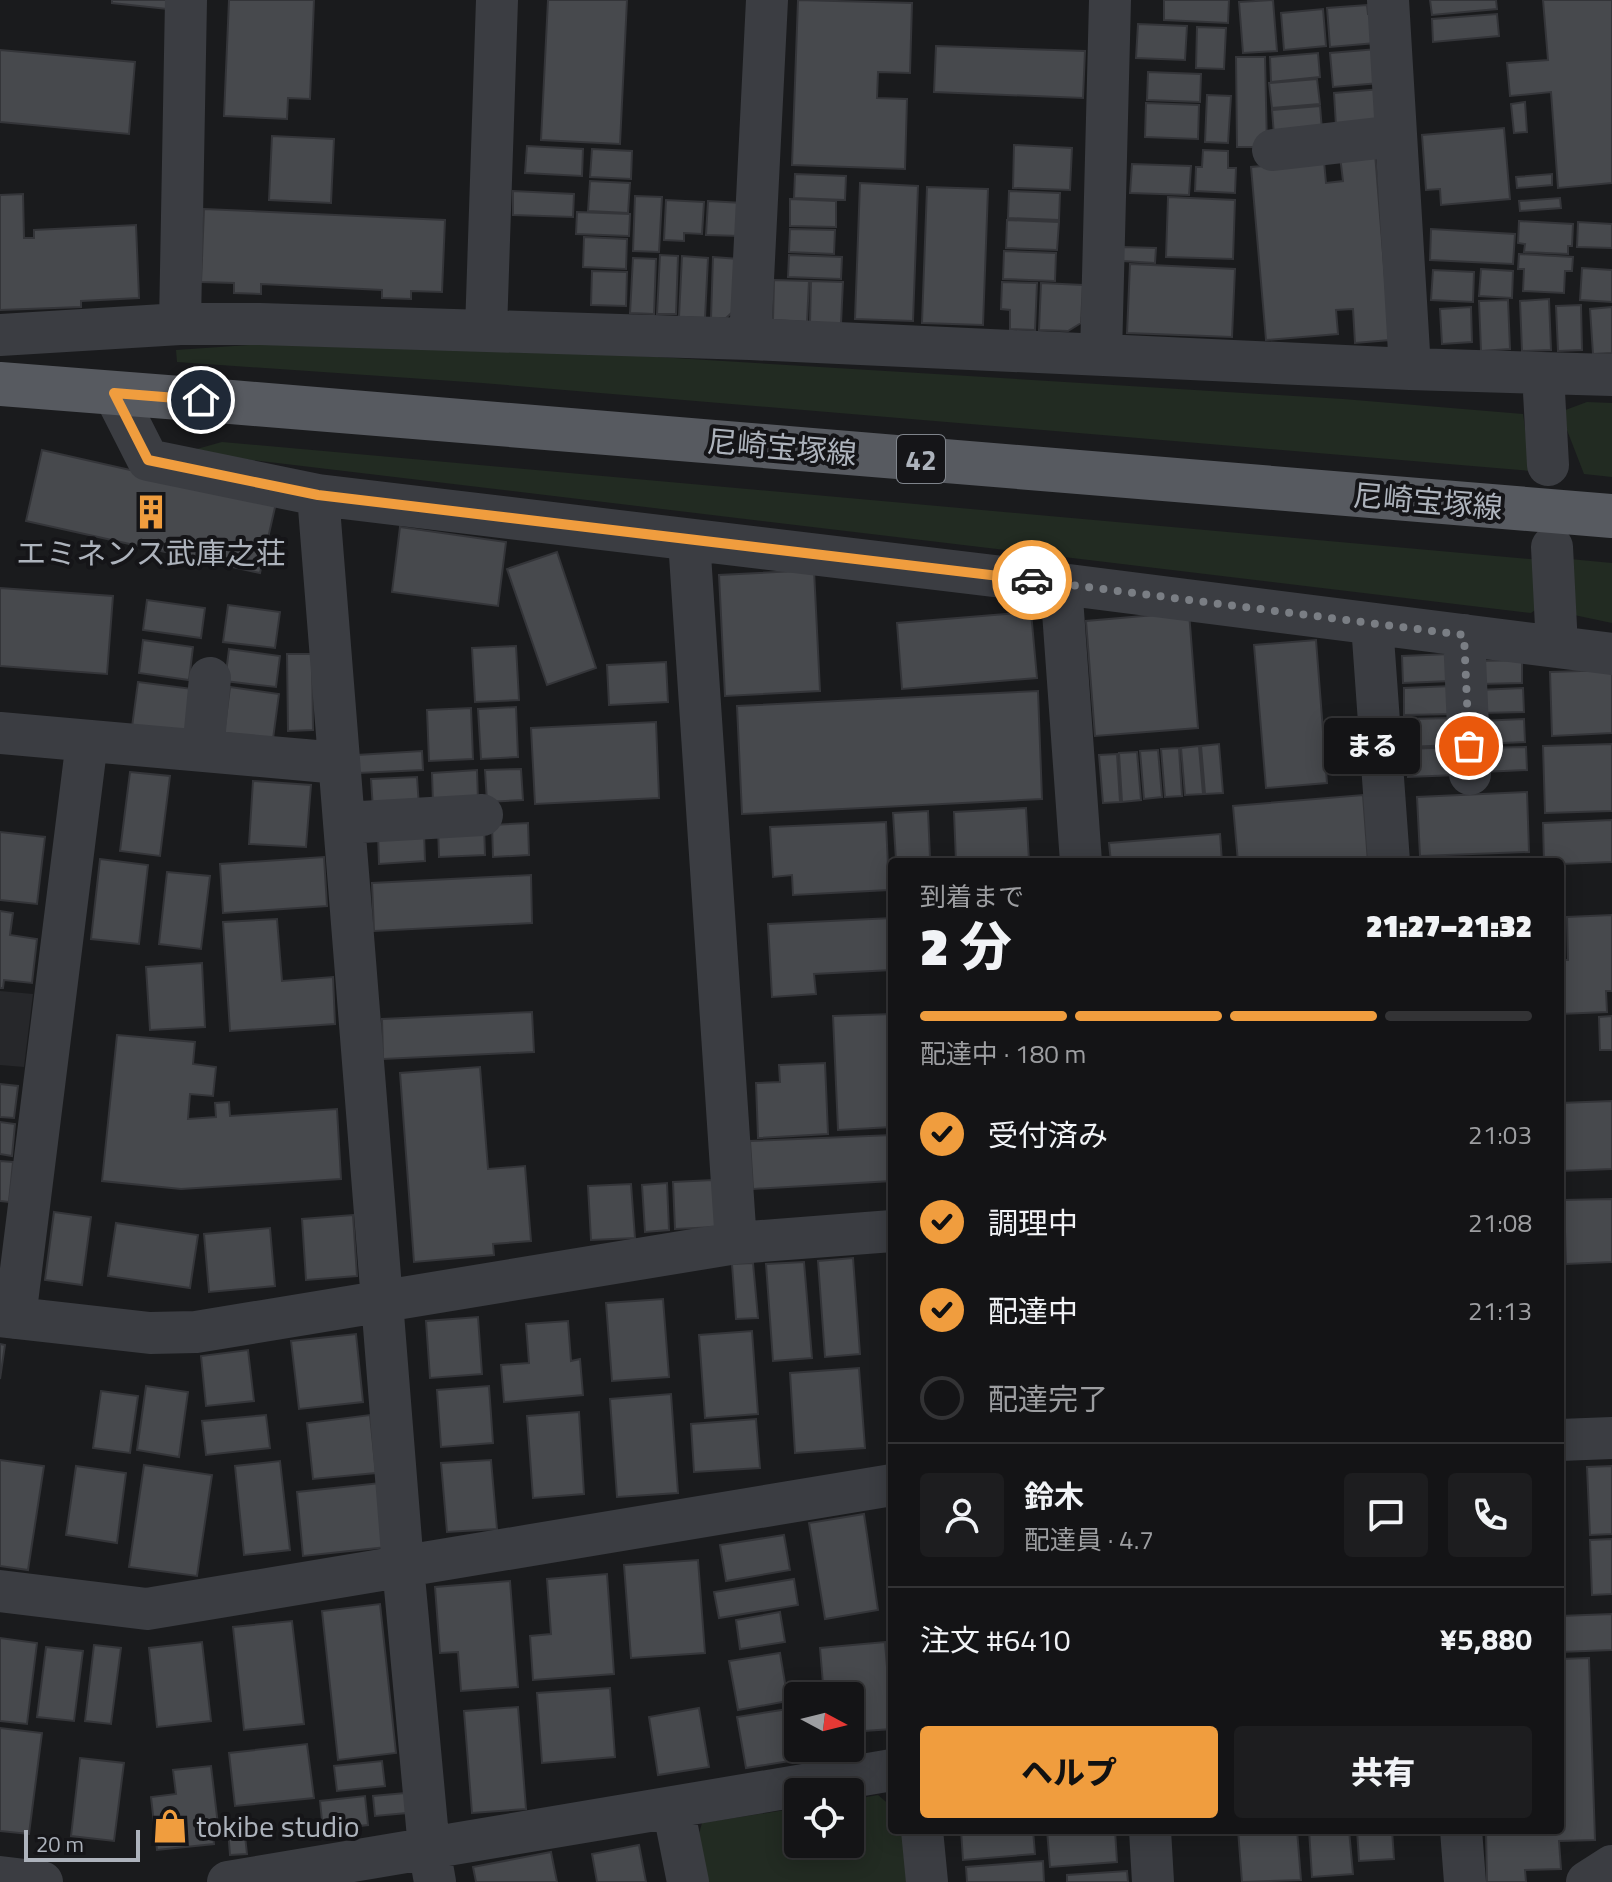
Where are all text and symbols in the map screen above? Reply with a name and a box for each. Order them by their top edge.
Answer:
pin [167,366,235,434]
icon: home [179,378,223,422]
street label: 尼崎宝塚線 [705,418,859,476]
road number: 42 [897,435,945,483]
street label: 尼崎宝塚線 [1351,472,1505,530]
building icon: エミネンス武庫之荘 [132,493,170,531]
place label: エミネンス武庫之荘 [16,530,286,576]
courier [992,540,1072,620]
icon: car [1010,558,1054,602]
pin [1435,712,1503,780]
callout: まる [1325,718,1421,774]
icon: bag [1447,724,1491,768]
text: まる [1346,726,1398,765]
text: 到着まで [920,877,1024,916]
text: 21:27–21:32 [1366,903,1532,949]
text: 2 分 [920,906,1012,985]
text: 配達中 · 180 m [920,1034,1086,1073]
icon: check [920,1112,964,1156]
text: 受付済み [988,1112,1108,1158]
text: 21:03 [1468,1115,1532,1154]
icon: check [920,1200,964,1244]
text: 調理中 [988,1200,1078,1246]
text: 21:08 [1468,1203,1532,1242]
icon: check [920,1288,964,1332]
text: 配達中 [988,1288,1078,1334]
text: 21:13 [1468,1291,1532,1330]
text: 配達完了 [988,1376,1108,1422]
button: person [920,1473,1004,1557]
text: 鈴木 [1024,1473,1084,1519]
button: chat [1344,1473,1428,1557]
button: phone [1448,1473,1532,1557]
text: 配達員 · 4.7 [1024,1520,1154,1559]
text: ¥5,880 [1440,1616,1532,1662]
text: 注文 #6410 [920,1617,1071,1663]
north arrow [784,1682,864,1762]
map controls [784,1682,864,1858]
button: ヘルプ [920,1726,1218,1818]
button: 共有 [1234,1726,1532,1818]
button: locate [784,1778,864,1858]
place label: tokibe studio [196,1803,360,1849]
shop icon: tokibe studio [151,1807,189,1845]
scale bar [24,1826,140,1862]
text: 20 m [36,1827,84,1861]

